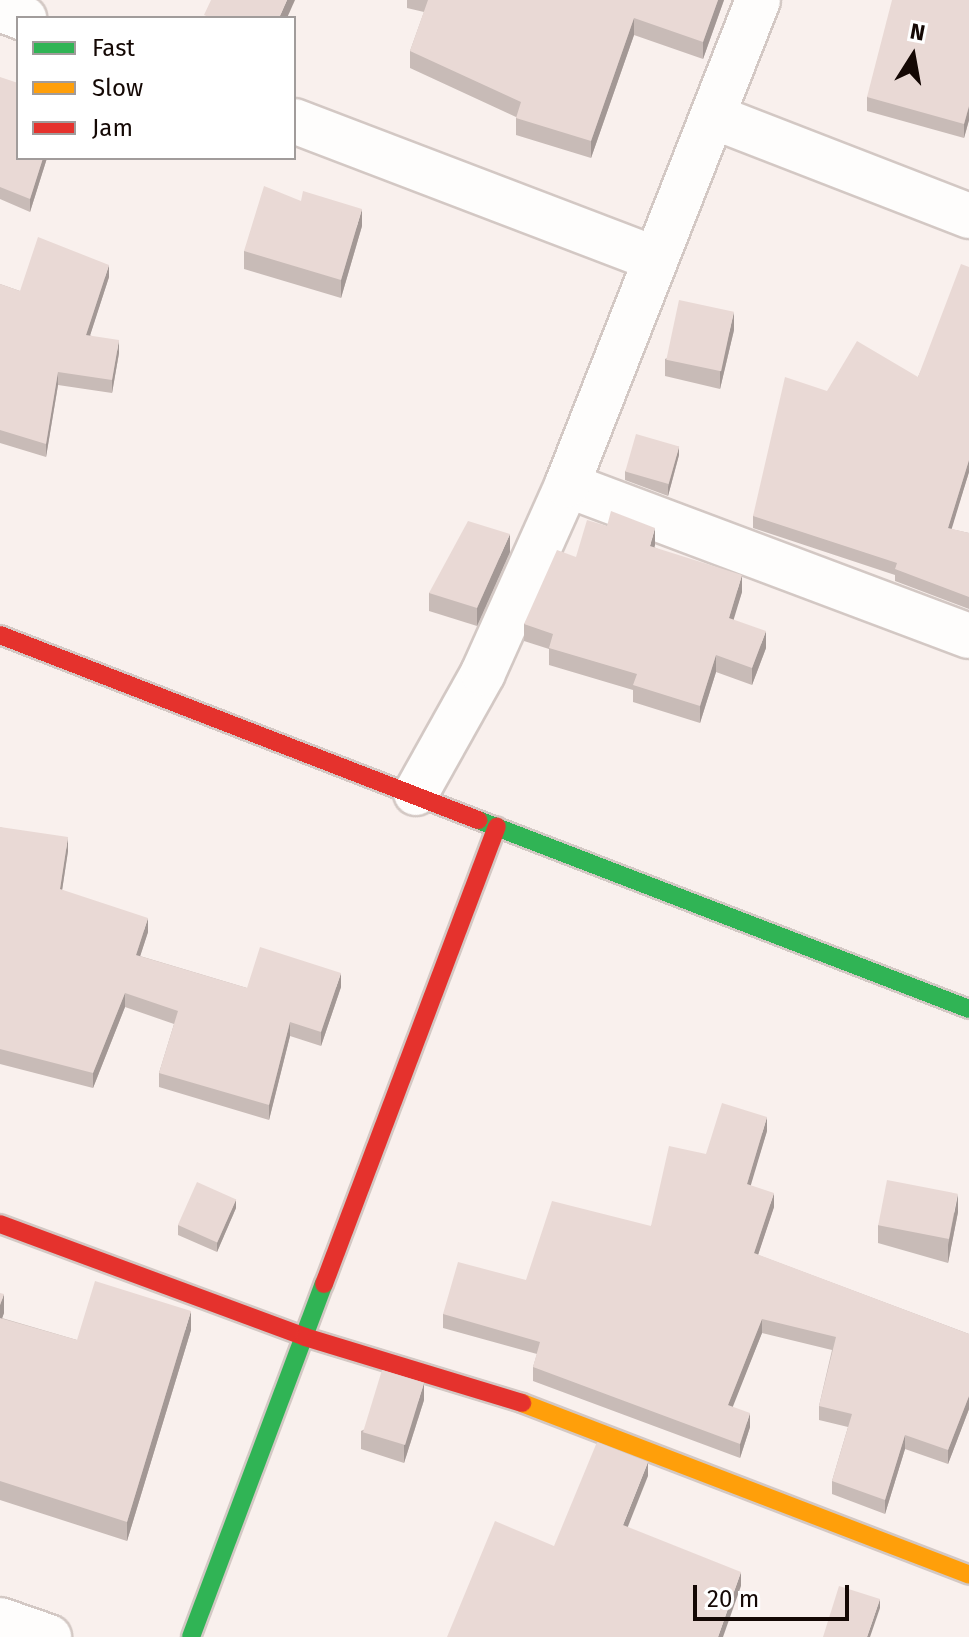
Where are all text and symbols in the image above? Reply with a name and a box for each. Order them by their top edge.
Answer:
legend [16,16,296,160]
north arrow [873,16,953,96]
text: N [908,17,927,47]
text: Fast [92,34,135,62]
text: Slow [92,74,143,102]
text: Jam [92,114,133,142]
scale bar [697,1569,853,1619]
text: 20 m [707,1585,759,1613]

